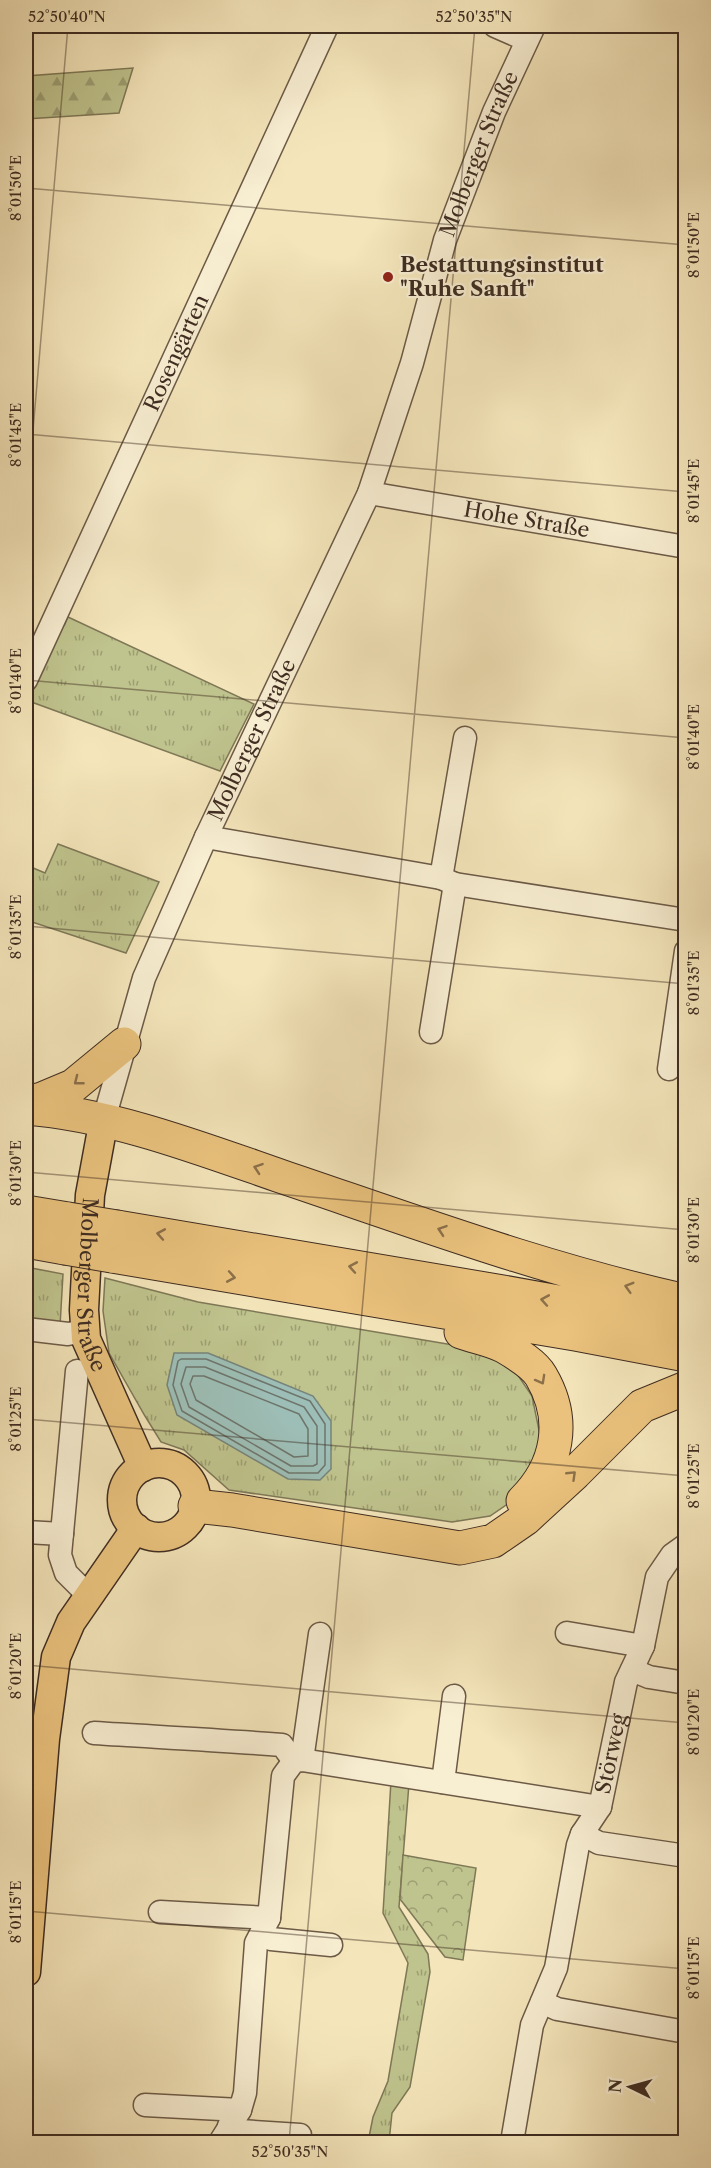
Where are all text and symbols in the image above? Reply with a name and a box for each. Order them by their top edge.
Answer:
text: 52°50'40"N [28,7,106,26]
text: 52°50'35"N [436,7,512,26]
street label: Molberger Straße [434,67,523,240]
text: 8°01'50"E [6,155,25,221]
text: 8°01'50"E [684,212,703,278]
place label: Bestattungsinstitut "Ruhe Sanft" [400,252,604,301]
marker: Bestattungsinstitut "Ruhe Sanft" [381,270,395,284]
street label: Rosengärten [138,291,214,415]
text: 8°01'45"E [6,403,25,467]
text: 8°01'45"E [684,459,703,523]
street label: Hohe Straße [462,496,592,542]
text: 8°01'40"E [6,648,25,714]
street label: Molberger Straße [203,655,301,825]
text: 8°01'40"E [684,704,703,770]
text: 8°01'35"E [6,894,25,960]
text: 8°01'35"E [684,950,703,1016]
one-way arrow [74,1074,85,1085]
text: 8°01'30"E [6,1140,25,1206]
one-way arrow [253,1163,263,1175]
street label: Molberger Straße [72,1197,112,1375]
text: 8°01'30"E [684,1197,703,1263]
one-way arrow [437,1225,448,1238]
one-way arrow [156,1229,166,1241]
one-way arrow [349,1261,358,1273]
one-way arrow [227,1270,236,1282]
one-way arrow [624,1282,635,1294]
one-way arrow [541,1294,550,1306]
one-way arrow [534,1374,545,1384]
text: 8°01'25"E [6,1386,25,1452]
text: 8°01'25"E [684,1443,703,1509]
one-way arrow [565,1472,576,1483]
text: 8°01'20"E [6,1633,25,1699]
text: 8°01'20"E [684,1689,703,1755]
street label: Störweg [590,1710,631,1796]
text: 8°01'15"E [6,1880,25,1944]
text: 8°01'15"E [684,1936,703,2000]
north arrow [600,2057,660,2117]
text: N [604,2078,626,2093]
text: 52°50'35"N [252,2142,328,2161]

